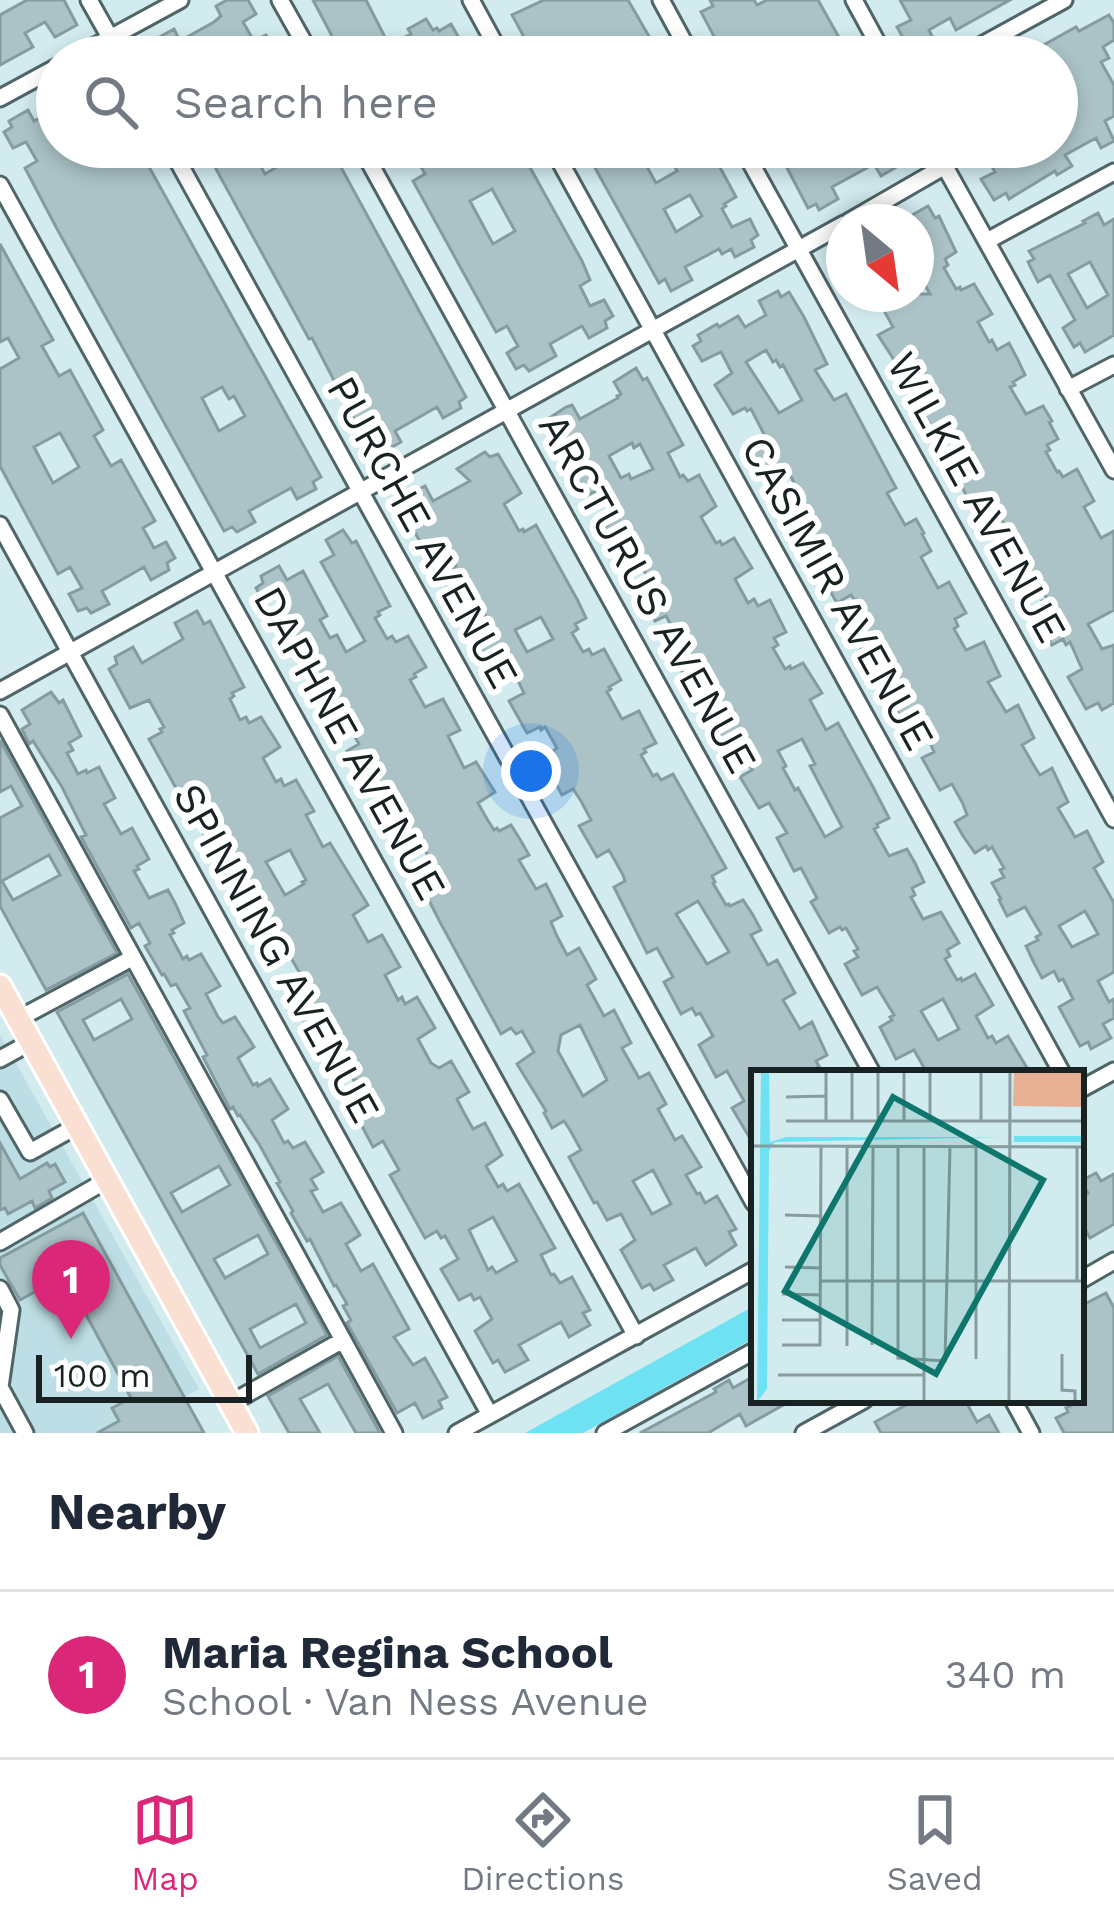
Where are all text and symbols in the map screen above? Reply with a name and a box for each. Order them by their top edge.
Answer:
search box [36,36,1078,168]
icon: search [78,69,144,135]
text: Search here [174,76,438,129]
north arrow [826,204,934,312]
street label: WILKIE AVENUE [877,343,1077,651]
street label: PURCHE AVENUE [317,368,529,696]
street label: ARCTURUS AVENUE [529,405,767,781]
street label: CASIMIR AVENUE [731,428,945,758]
street label: DAPHNE AVENUE [244,578,456,908]
your location [501,741,561,801]
street label: SPINNING AVENUE [164,775,390,1131]
inset map [751,1070,1084,1403]
pin: 1 [32,1240,110,1339]
scale bar [36,1349,252,1402]
text: 100 m [54,1356,151,1395]
text: Nearby [48,1482,226,1541]
text: Maria Regina School [162,1626,612,1679]
text: 1 [79,1652,95,1697]
text: 340 m [945,1652,1066,1697]
text: School · Van Ness Avenue [162,1679,649,1724]
tab: Map [131,1787,199,1898]
tab: Directions [461,1787,624,1898]
tab: Saved [887,1787,983,1898]

